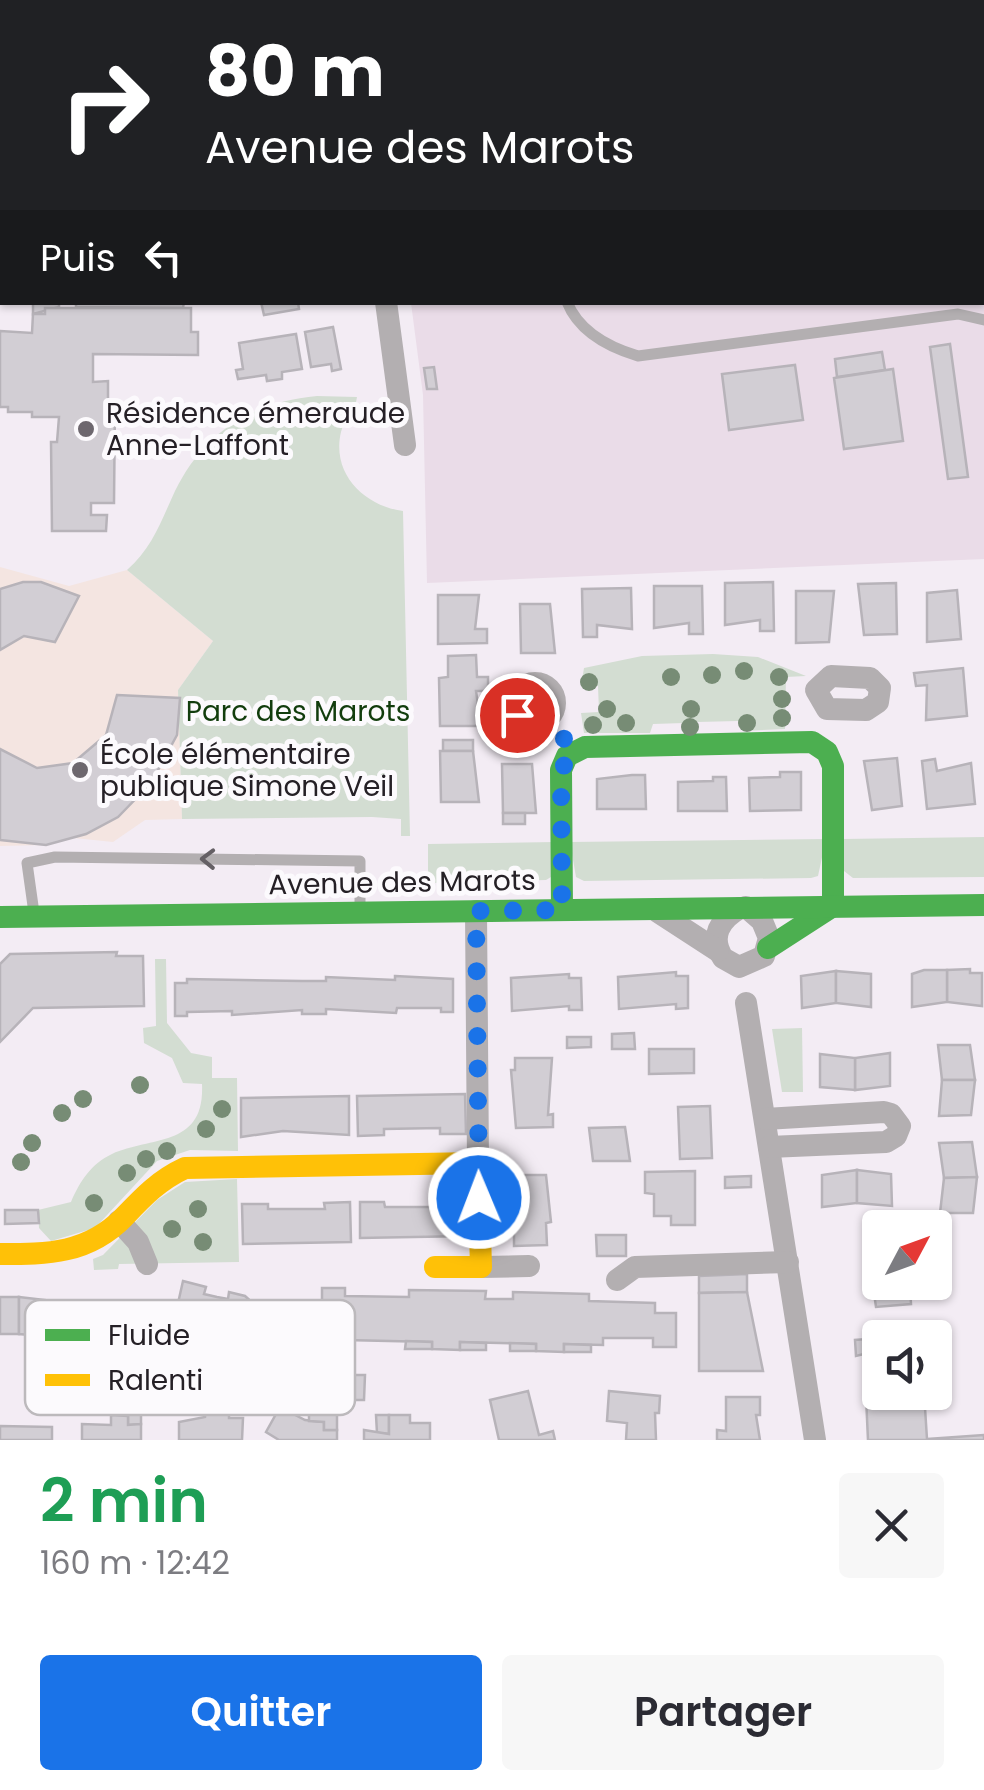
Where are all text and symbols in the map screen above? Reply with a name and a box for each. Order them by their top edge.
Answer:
text: 80 m [205,22,385,121]
icon: right [40,40,170,170]
text: Avenue des Marots [205,116,634,179]
icon: left [136,230,191,285]
text: Puis [40,231,116,284]
place label: Résidence émeraude Anne-Laffont [106,394,405,465]
marker: Résidence émeraude Anne-Laffont [75,418,97,440]
pin [475,673,560,758]
icon: arrive [490,688,545,743]
park label: Parc des Marots [186,692,410,731]
place label: École élémentaire publique Simone Veil [100,735,394,806]
marker: École élémentaire publique Simone Veil [69,759,91,781]
one-way arrow [200,848,216,870]
street label: Avenue des Marots [268,861,536,904]
position arrow [427,1146,531,1250]
north arrow [862,1210,952,1300]
map controls [862,1210,952,1410]
legend [25,1300,355,1415]
text: Fluide [108,1316,190,1355]
button: sound [862,1320,952,1410]
text: Ralenti [108,1361,203,1400]
text: 2 min [40,1459,208,1543]
button: close [839,1473,944,1578]
text: 160 m · 12:42 [40,1540,230,1585]
button: Quitter [40,1655,482,1770]
button: Partager [502,1655,944,1770]

